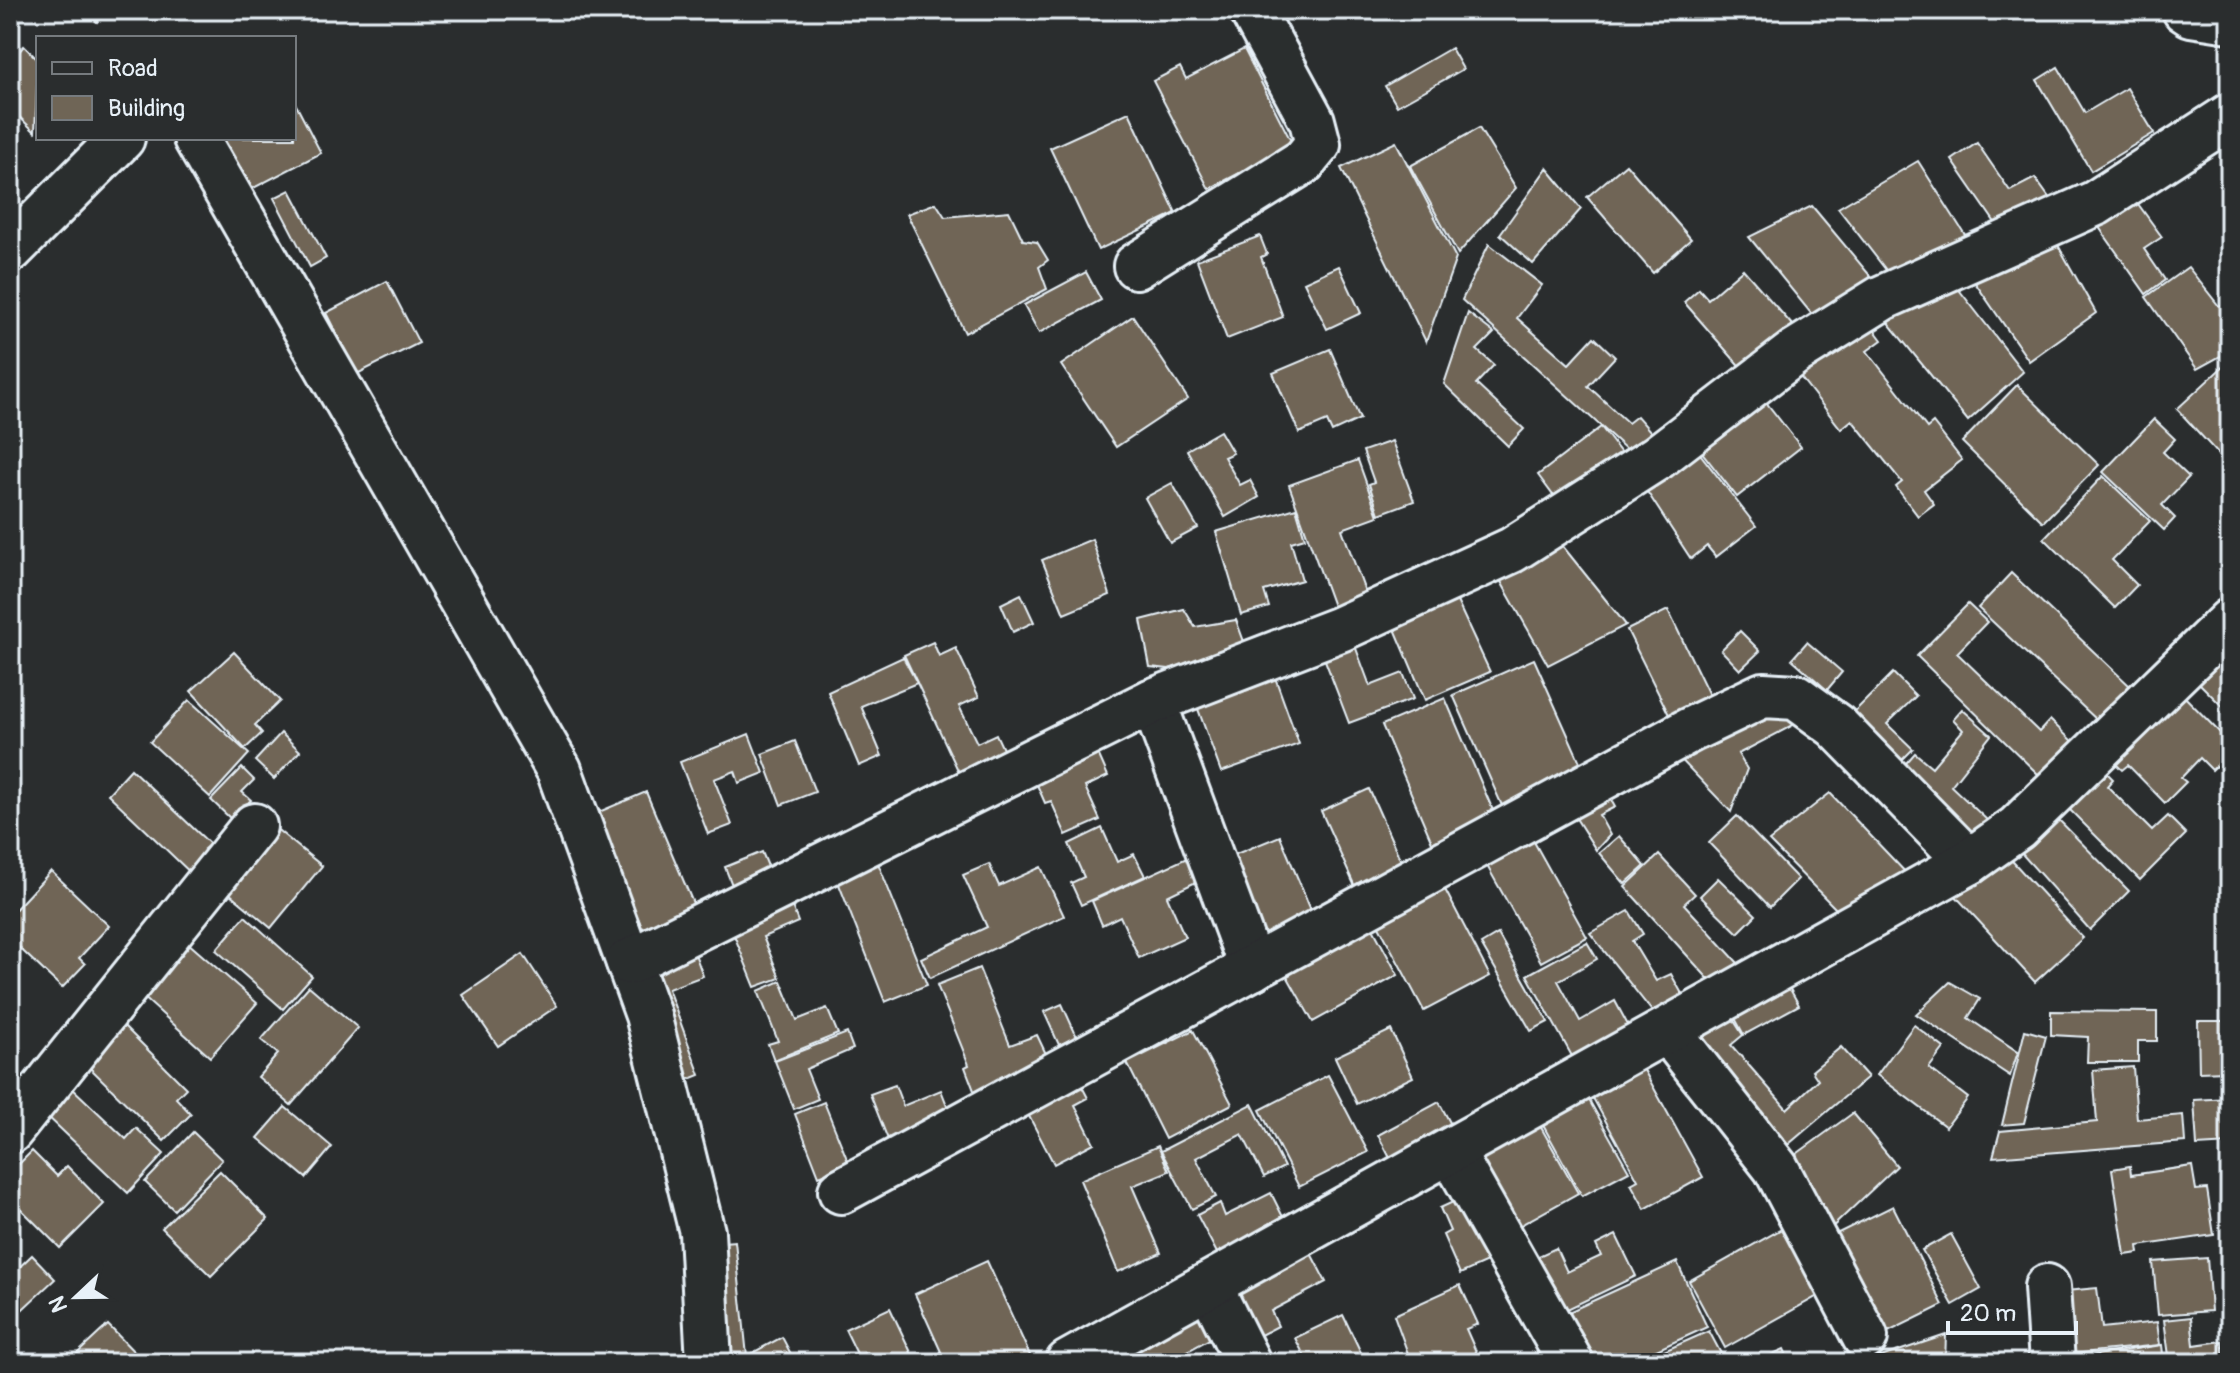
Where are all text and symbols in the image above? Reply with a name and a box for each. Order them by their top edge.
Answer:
legend [36,36,296,140]
text: Road [108,54,158,83]
text: Building [108,94,185,123]
north arrow [36,1257,116,1337]
scale bar [1948,1285,2076,1335]
text: N [43,1292,74,1316]
text: 20 m [1960,1299,2016,1328]

